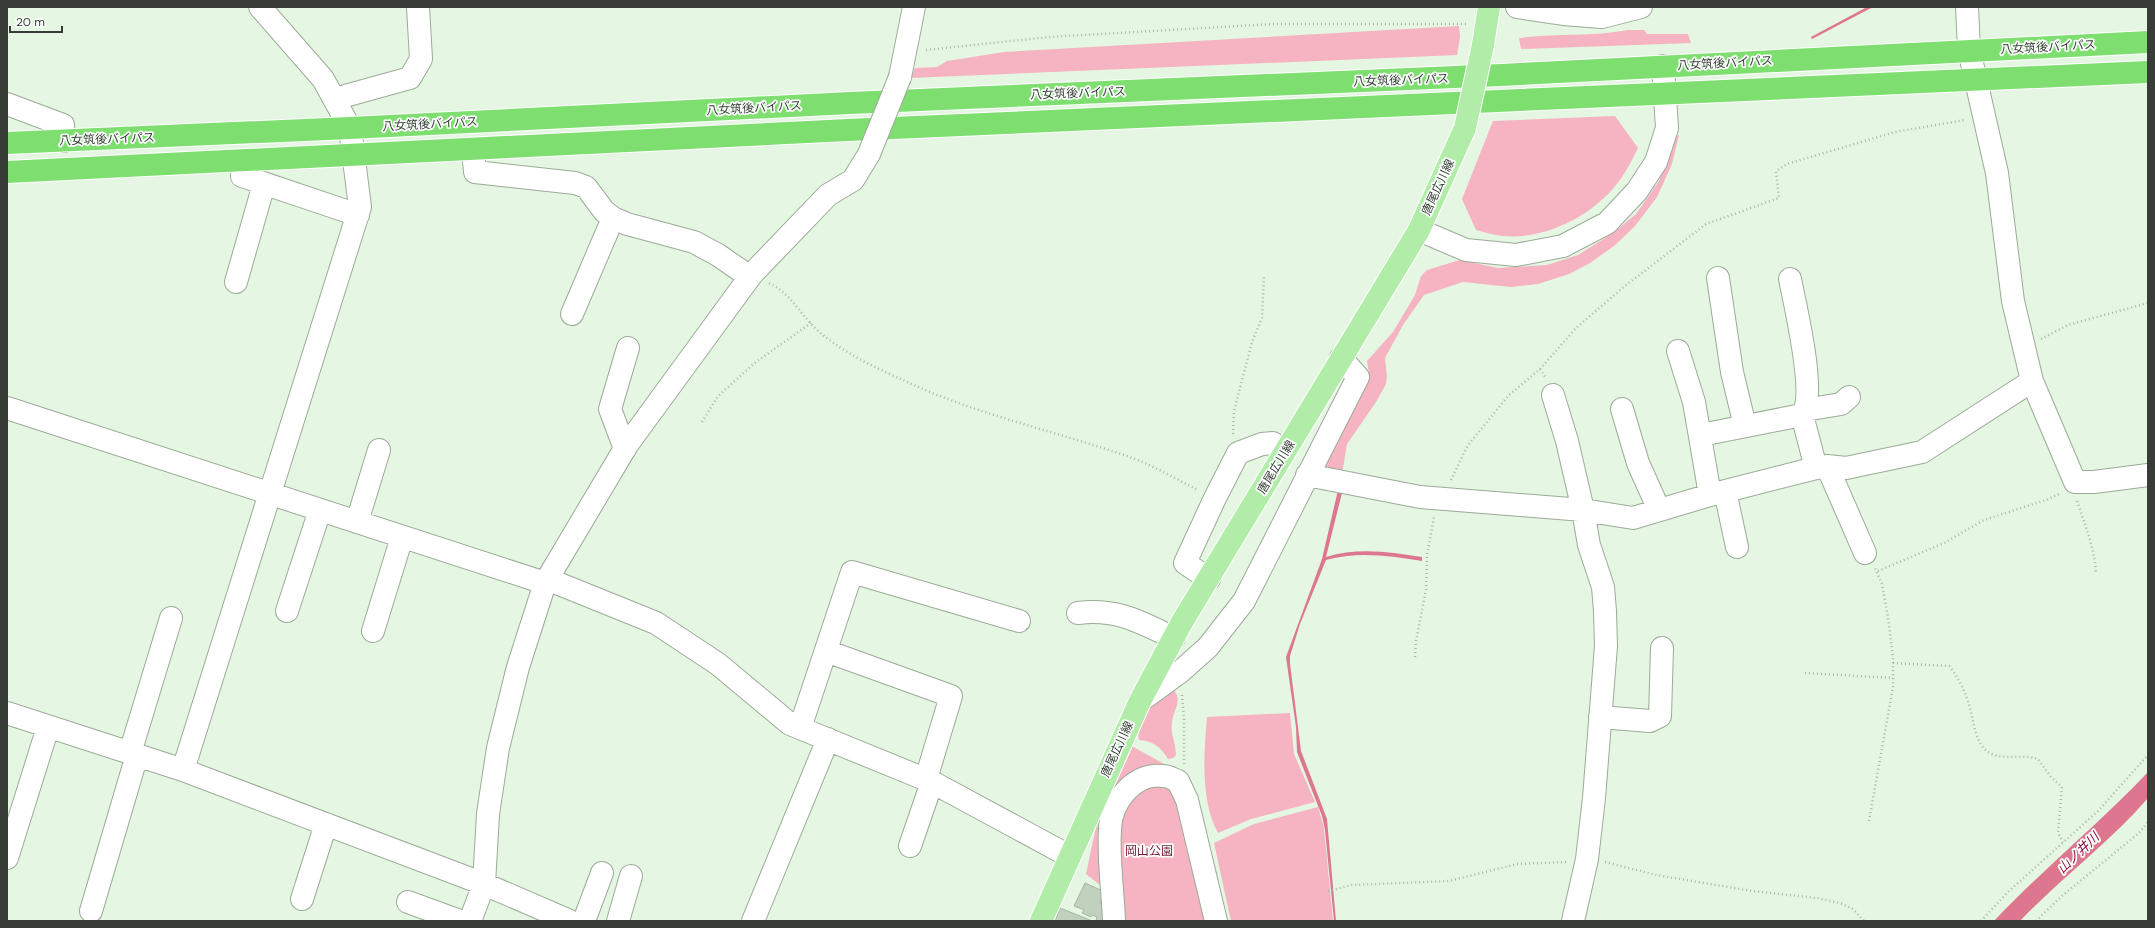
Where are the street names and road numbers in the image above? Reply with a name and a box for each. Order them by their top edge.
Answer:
street label: 八女筑後バイパス [2000,37,2096,57]
street label: 八女筑後バイパス [1677,53,1773,73]
street label: 八女筑後バイパス [1353,70,1449,90]
street label: 八女筑後バイパス [1030,83,1126,103]
street label: 八女筑後バイパス [706,98,802,118]
street label: 八女筑後バイパス [382,114,478,134]
street label: 八女筑後バイパス [59,129,155,149]
street label: 唐尾広川線 [1418,156,1458,218]
street label: 唐尾広川線 [1254,437,1298,497]
street label: 唐尾広川線 [1097,718,1137,780]

